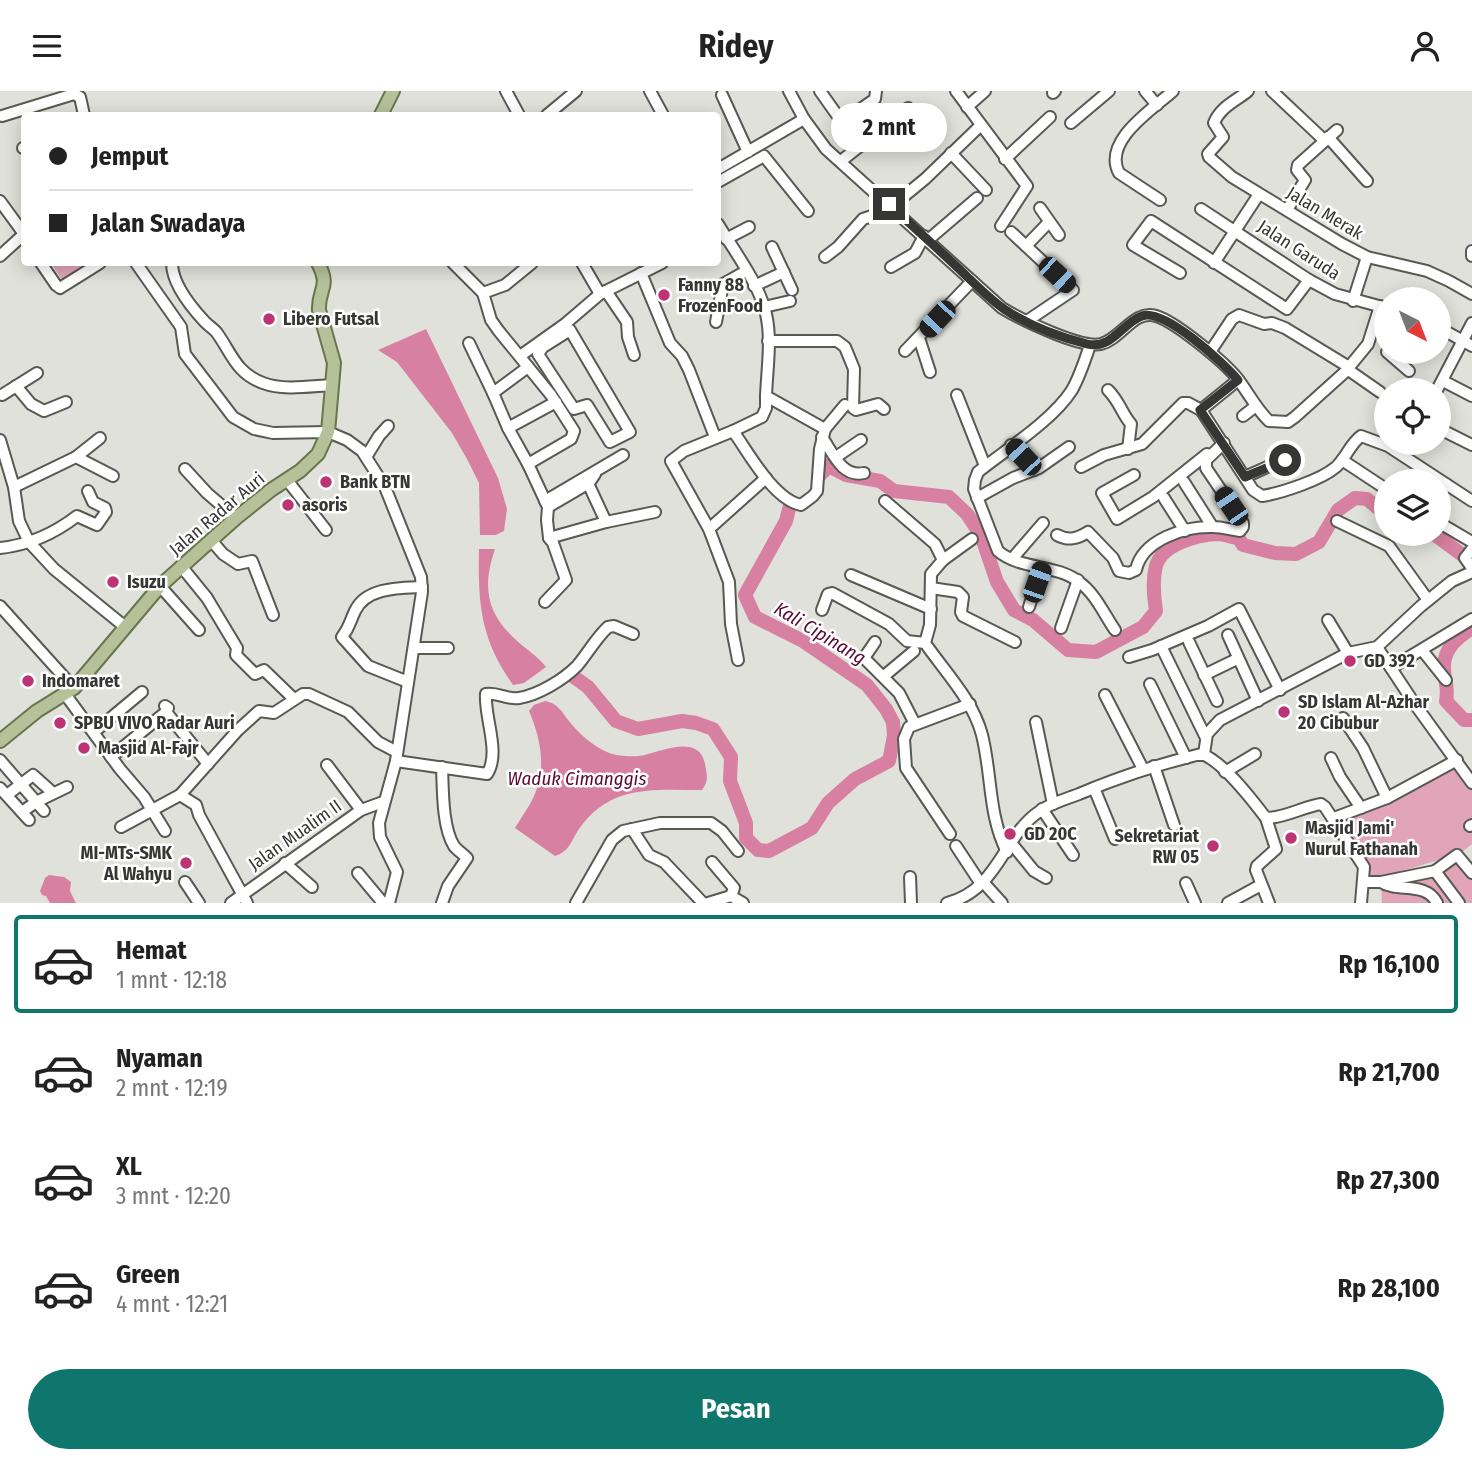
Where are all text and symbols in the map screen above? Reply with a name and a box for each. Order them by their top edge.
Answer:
icon: menu [28,27,66,65]
text: Ridey [699,27,773,65]
icon: person [1406,27,1444,65]
callout: 2 mnt [831,102,947,151]
text: 2 mnt [862,113,916,141]
text: Jemput [91,141,168,172]
street label: Jalan Merak [1283,182,1368,245]
route end [873,188,905,220]
text: Jalan Swadaya [91,208,246,239]
street label: Jalan Garuda [1254,215,1345,285]
car [1035,253,1080,297]
place label: Fanny 88 FrozenFood [678,274,763,317]
marker: Fanny 88 FrozenFood [656,287,672,303]
north arrow [1374,287,1451,364]
map controls [1374,287,1451,546]
car [915,296,960,342]
place label: Libero Futsal [283,308,379,330]
marker: Libero Futsal [261,311,277,327]
button: locate [1374,378,1451,455]
car [1001,434,1046,480]
route start [1269,444,1301,476]
street label: Jalan Radar Auri [165,468,269,560]
button: layers [1374,469,1451,546]
place label: Bank BTN [340,471,411,493]
marker: Bank BTN [318,474,334,490]
car [1211,483,1252,529]
place label: asoris [302,494,348,516]
marker: asoris [280,497,296,513]
car [1021,559,1054,605]
place label: Isuzu [127,571,166,593]
marker: Isuzu [105,574,121,590]
water label: Kali Cipinang [770,597,870,669]
place label: GD 392 [1364,650,1415,672]
marker: GD 392 [1342,653,1358,669]
place label: Indomaret [42,670,121,692]
marker: Indomaret [20,673,36,689]
place label: SD Islam Al-Azhar 20 Cibubur [1297,691,1430,734]
marker: SD Islam Al-Azhar 20 Cibubur [1276,704,1292,720]
place label: SPBU VIVO Radar Auri [74,712,235,734]
marker: SPBU VIVO Radar Auri [52,715,68,731]
place label: Masjid Al-Fajr [98,737,199,759]
marker: Masjid Al-Fajr [76,740,92,756]
water label: Waduk Cimanggis [508,767,646,790]
street label: Jalan Mualim II [244,795,346,875]
place label: Masjid Jami' Nurul Fathanah [1305,817,1418,860]
place label: GD 20C [1024,823,1077,845]
place label: Sekretariat RW 05 [1115,825,1200,868]
marker: GD 20C [1002,826,1018,842]
marker: Masjid Jami' Nurul Fathanah [1283,830,1299,846]
marker: Sekretariat RW 05 [1205,838,1221,854]
place label: MI-MTs-SMK Al Wahyu [81,842,173,885]
marker: MI-MTs-SMK Al Wahyu [178,855,194,871]
icon: car [32,933,95,996]
text: Hemat [116,935,187,966]
text: Rp 16,100 [1339,949,1440,980]
text: 1 mnt · 12:18 [116,966,227,994]
icon: car [32,1041,95,1104]
text: Nyaman [116,1043,203,1074]
text: Rp 21,700 [1338,1057,1440,1088]
text: 2 mnt · 12:19 [116,1074,228,1102]
icon: car [32,1149,95,1212]
text: XL [116,1151,142,1182]
text: Rp 27,300 [1336,1165,1440,1196]
text: 3 mnt · 12:20 [116,1182,231,1210]
icon: car [32,1257,95,1320]
text: Green [116,1259,180,1290]
text: Rp 28,100 [1337,1273,1440,1304]
text: 4 mnt · 12:21 [116,1290,228,1318]
button: Pesan [28,1369,1444,1449]

